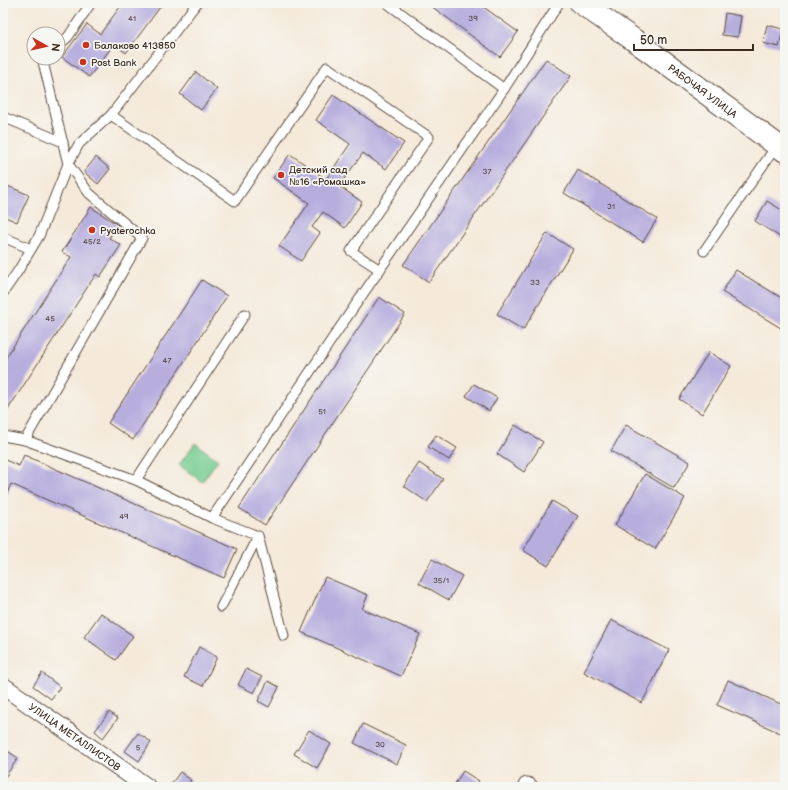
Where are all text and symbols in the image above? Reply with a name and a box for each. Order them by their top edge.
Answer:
house number: 41 [128,14,136,23]
house number: 39 [468,14,478,23]
north arrow [26,26,66,66]
scale bar [634,26,753,52]
text: 50 m [640,33,667,48]
marker: Балаково 413850 [81,40,91,50]
place label: Балаково 413850 [94,40,176,52]
text: N [48,42,62,52]
marker: Post Bank [78,57,88,67]
place label: Post Bank [91,57,136,69]
street label: РАБОЧАЯ УЛИЦА [665,62,740,121]
place label: Детский сад №16 «Ромашка» [289,164,366,188]
house number: 37 [483,167,491,176]
marker: Детский сад №16 «Ромашка» [276,170,286,180]
house number: 31 [607,202,615,211]
marker: Pyaterochka [87,225,97,235]
place label: Pyaterochka [100,225,156,237]
house number: 45/2 [83,237,101,246]
house number: 33 [530,278,540,287]
house number: 45 [45,314,55,323]
house number: 47 [163,356,171,365]
house number: 51 [318,407,326,416]
house number: 49 [119,512,129,521]
house number: 35/1 [433,576,449,585]
street label: УЛИЦА МЕТАЛЛИСТОВ [26,701,123,774]
house number: 30 [375,740,385,749]
house number: 5 [136,743,141,752]

